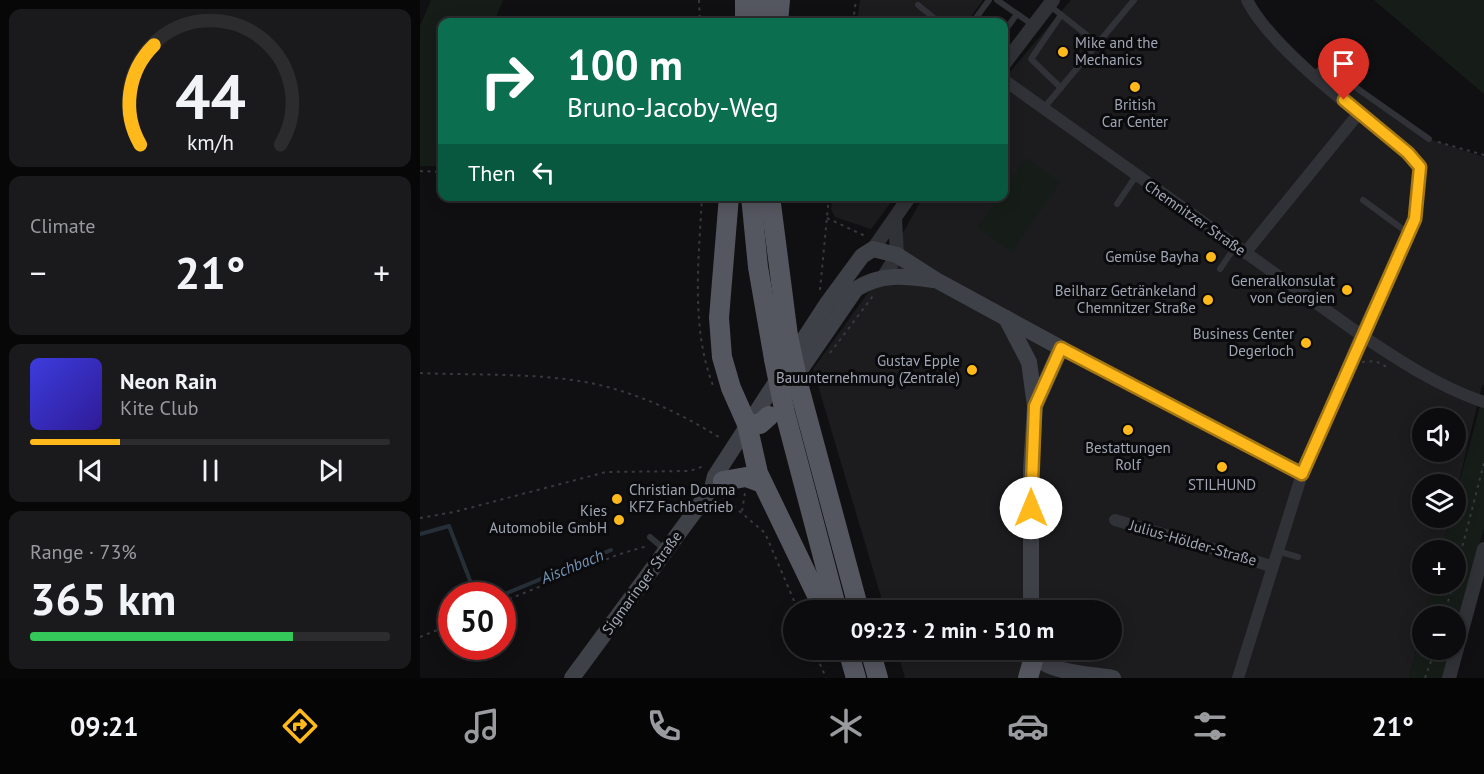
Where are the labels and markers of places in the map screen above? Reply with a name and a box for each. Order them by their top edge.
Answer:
place label: Mike and the Mechanics [1075,33,1158,69]
pin [1318,38,1369,100]
marker: Mike and the Mechanics [1056,45,1070,59]
marker: British Car Center [1128,80,1142,94]
place label: British Car Center [1102,95,1168,131]
place label: Gemüse Bayha [1105,247,1199,266]
marker: Gemüse Bayha [1204,250,1218,264]
place label: Generalkonsulat von Georgien [1231,271,1335,307]
place label: Beilharz Getränkeland Chemnitzer Straße [1055,281,1196,317]
marker: Generalkonsulat von Georgien [1340,283,1354,297]
marker: Beilharz Getränkeland Chemnitzer Straße [1201,293,1215,307]
place label: Business Center Degerloch [1193,324,1294,360]
marker: Business Center Degerloch [1299,336,1313,350]
place label: Gustav Epple Bauunternehmung (Zentrale) [776,351,960,387]
marker: Gustav Epple Bauunternehmung (Zentrale) [965,363,979,377]
marker: Bestattungen Rolf [1121,423,1135,437]
place label: Bestattungen Rolf [1085,438,1171,474]
marker: STILHUND [1215,460,1229,474]
place label: STILHUND [1188,475,1256,494]
place label: Christian Douma KFZ Fachbetrieb [629,480,736,516]
marker: Christian Douma KFZ Fachbetrieb [610,492,624,506]
place label: Kies Automobile GmbH [489,501,607,537]
marker: Kies Automobile GmbH [612,513,626,527]

